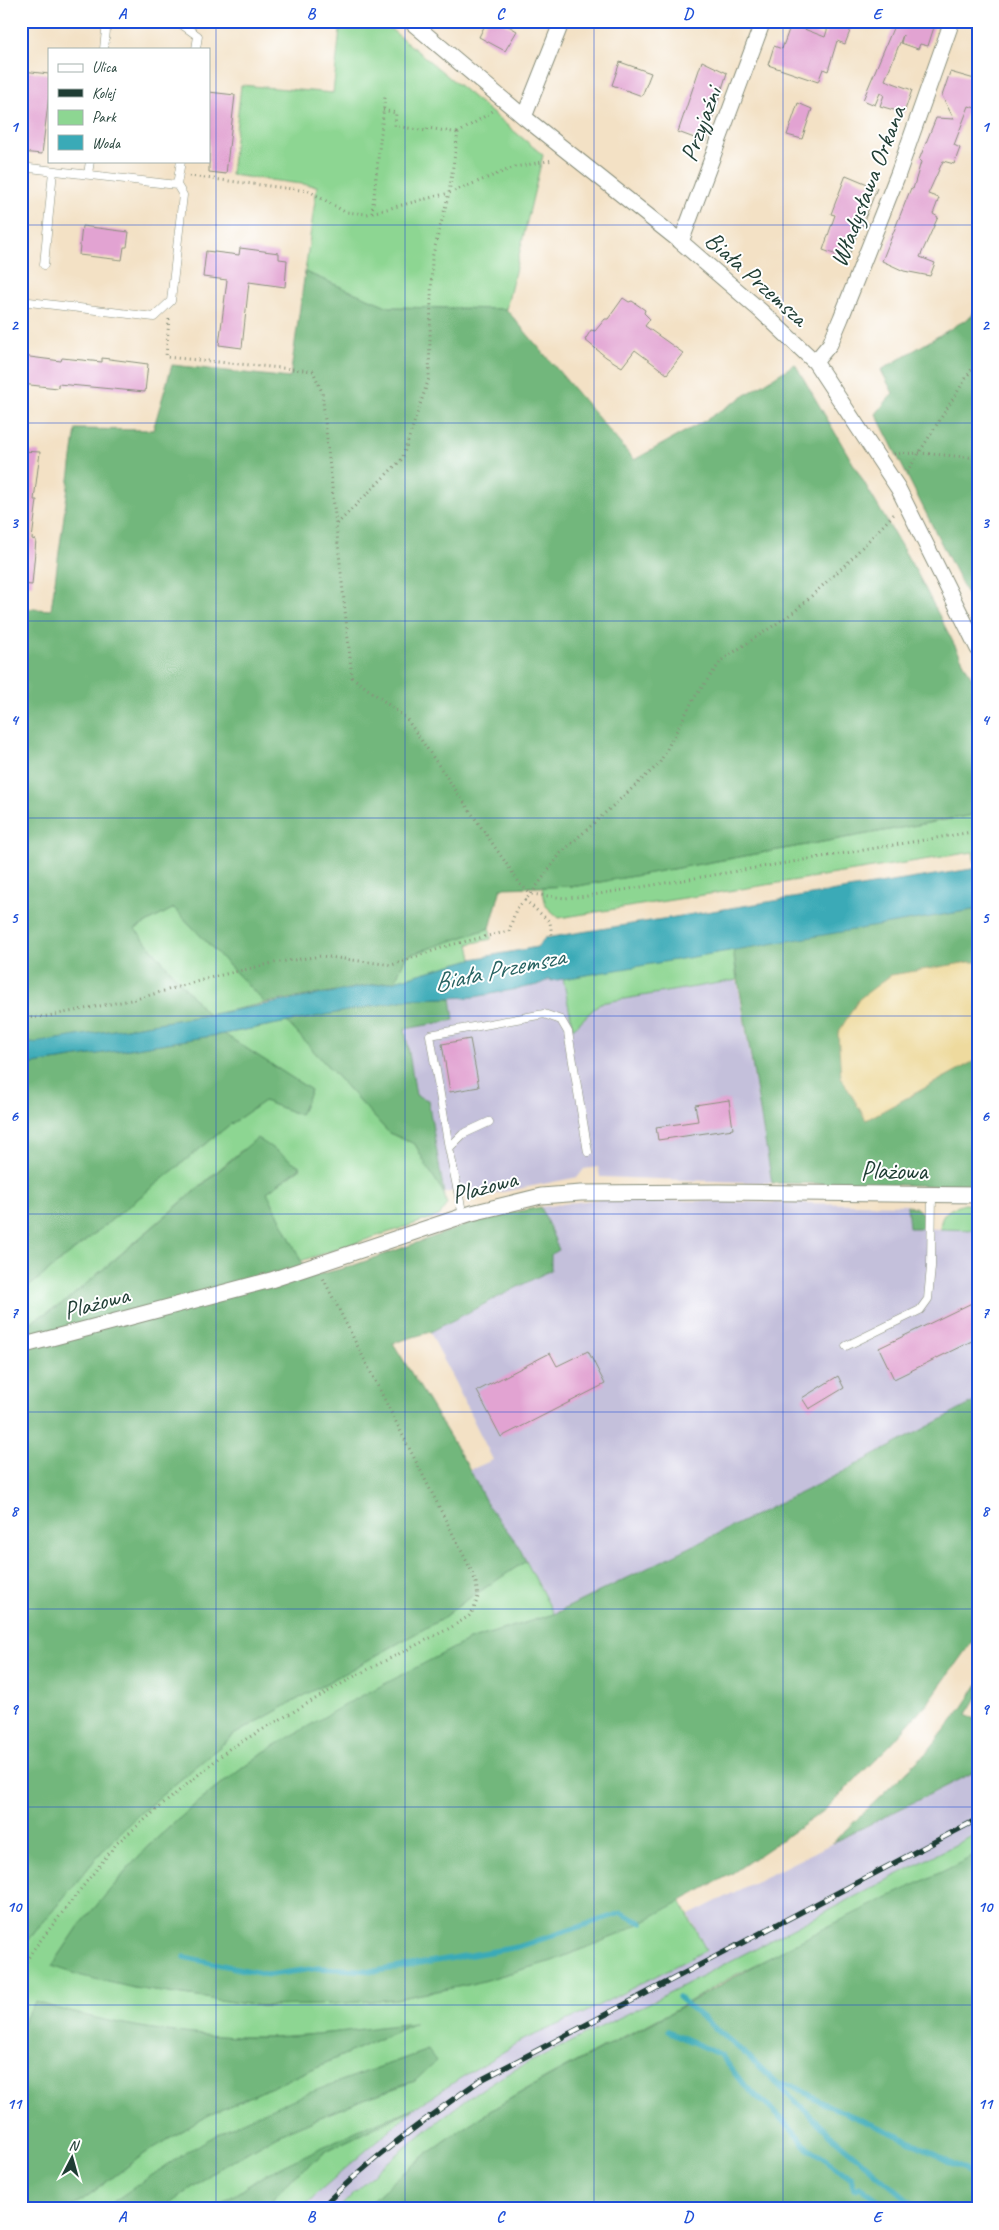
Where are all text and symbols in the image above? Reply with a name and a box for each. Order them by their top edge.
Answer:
text: A [118,4,128,24]
text: B [307,4,317,24]
text: C [496,4,506,24]
text: D [683,4,694,24]
text: E [873,4,884,24]
legend [48,48,210,162]
text: Ulica [92,58,117,77]
street label: Przyjaźni [673,80,730,166]
text: Kolej [92,84,116,103]
street label: Władysława Orkana [823,99,914,271]
text: Park [92,108,117,127]
text: 1 [10,117,19,137]
text: 1 [981,117,990,137]
text: Woda [92,134,121,153]
street label: Biała Przemsza [698,224,817,335]
text: 2 [10,315,19,335]
text: 2 [981,315,990,335]
text: 3 [10,513,19,533]
text: 3 [981,513,990,533]
text: 4 [10,710,19,730]
text: 4 [981,710,990,730]
text: 5 [11,908,20,928]
text: 5 [982,908,991,928]
water label: Biała Przemsza [431,939,571,999]
text: 6 [10,1106,19,1126]
text: 6 [981,1106,990,1126]
street label: Plażowa [861,1155,929,1187]
street label: Plażowa [448,1162,522,1211]
street label: Plażowa [60,1278,134,1327]
text: 7 [10,1303,19,1323]
text: 7 [981,1303,990,1323]
text: 8 [10,1501,19,1521]
text: 8 [981,1501,990,1521]
text: 9 [10,1699,19,1719]
text: 9 [981,1699,990,1719]
text: 10 [7,1897,23,1917]
text: 10 [978,1897,994,1917]
text: 11 [7,2094,23,2114]
text: 11 [978,2094,994,2114]
north arrow [48,2132,98,2182]
text: N [68,2137,81,2155]
text: A [118,2207,128,2227]
text: B [307,2207,317,2227]
text: C [496,2207,506,2227]
text: D [683,2207,694,2227]
text: E [873,2207,884,2227]

